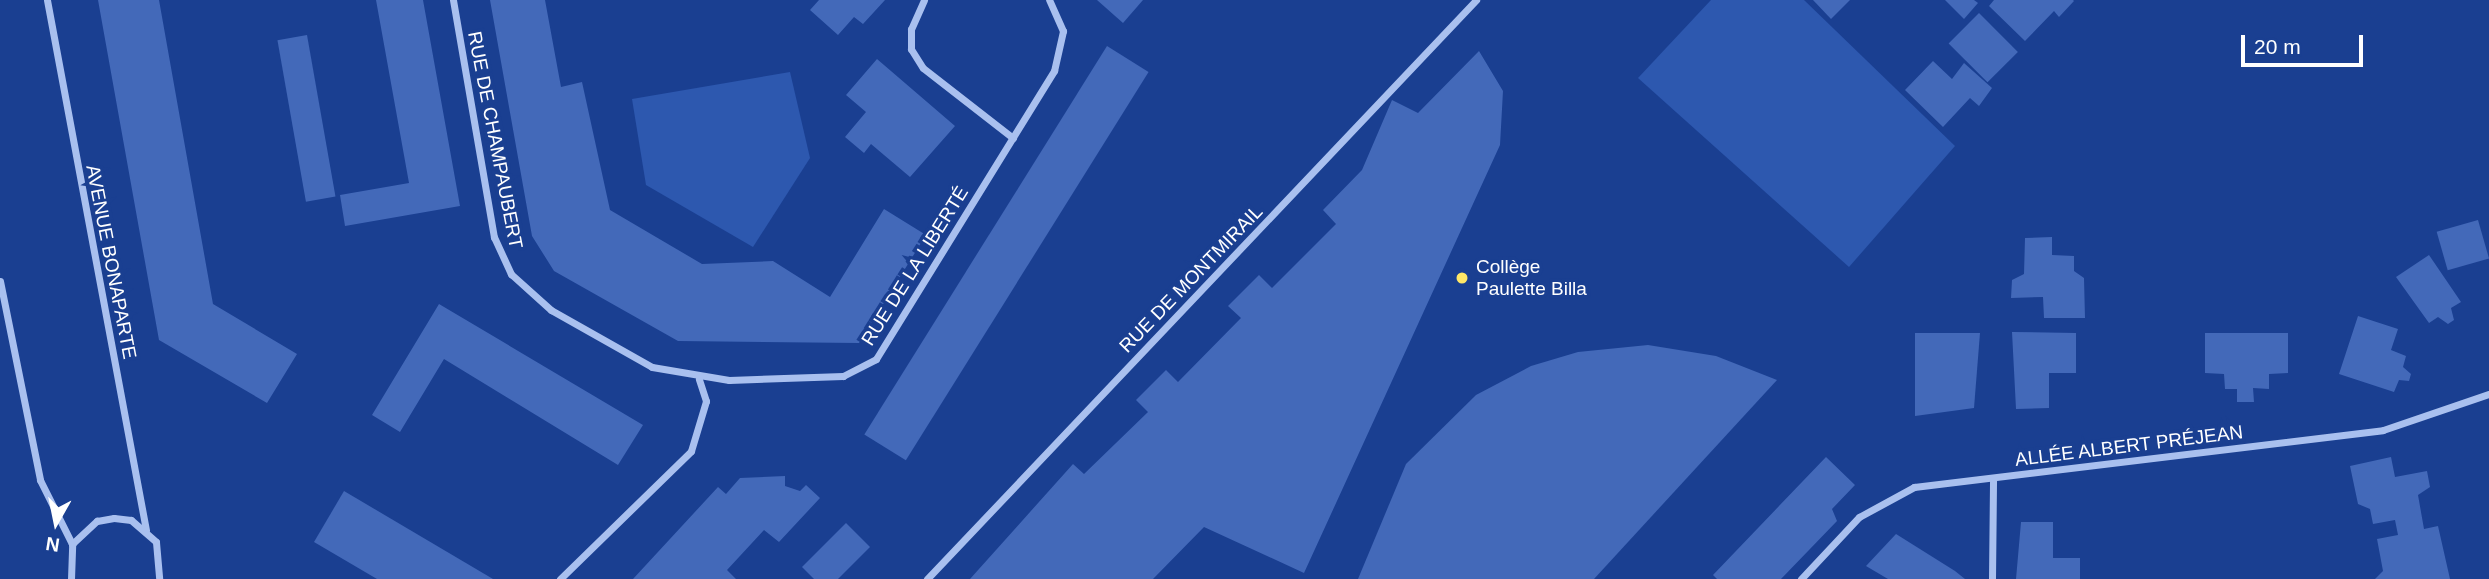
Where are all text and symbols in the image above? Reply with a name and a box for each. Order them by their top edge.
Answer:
scale bar [2244,21,2366,65]
street label: RUE DE CHAMPAUBERT [463,29,527,251]
text: 20 m [2254,35,2301,58]
street label: AVENUE BONAPARTE [81,163,141,361]
street label: RUE DE LA LIBERTÉ [856,182,974,350]
street label: RUE DE MONTMIRAIL [1115,200,1267,358]
place label: Collège Paulette Billa [1476,256,1587,300]
marker: Collège Paulette Billa [1454,270,1470,286]
street label: ALLÉE ALBERT PRÉJEAN [2013,421,2245,471]
north arrow [21,488,91,558]
text: N [44,533,61,556]

